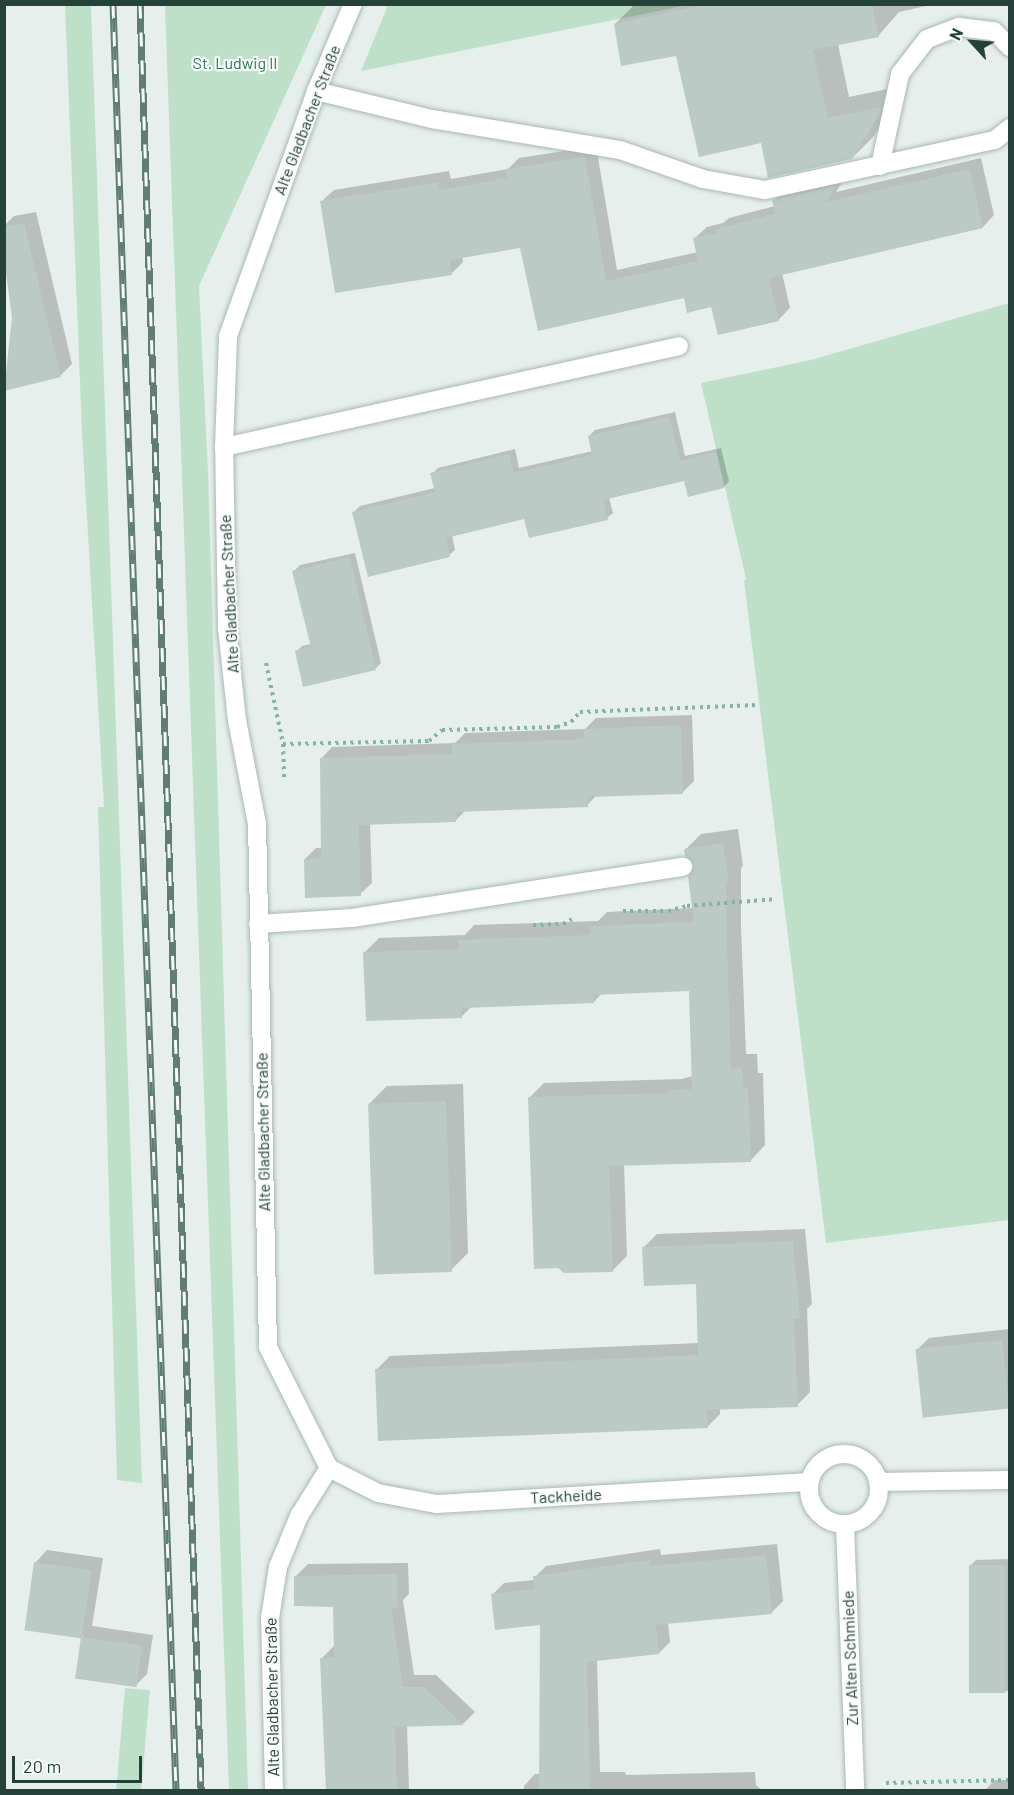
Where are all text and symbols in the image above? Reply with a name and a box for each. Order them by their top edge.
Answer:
north arrow [942,12,1002,72]
text: N [944,25,966,43]
street label: Alte Gladbacher Straße [270,42,344,198]
park label: St. Ludwig II [193,53,277,73]
street label: Alte Gladbacher Straße [215,514,243,674]
street label: Alte Gladbacher Straße [252,1052,274,1212]
street label: Tackheide [530,1485,602,1507]
street label: Zur Alten Schmiede [838,1590,862,1726]
street label: Alte Gladbacher Straße [261,1617,283,1777]
scale bar [15,1744,146,1782]
text: 20 m [23,1755,61,1777]

